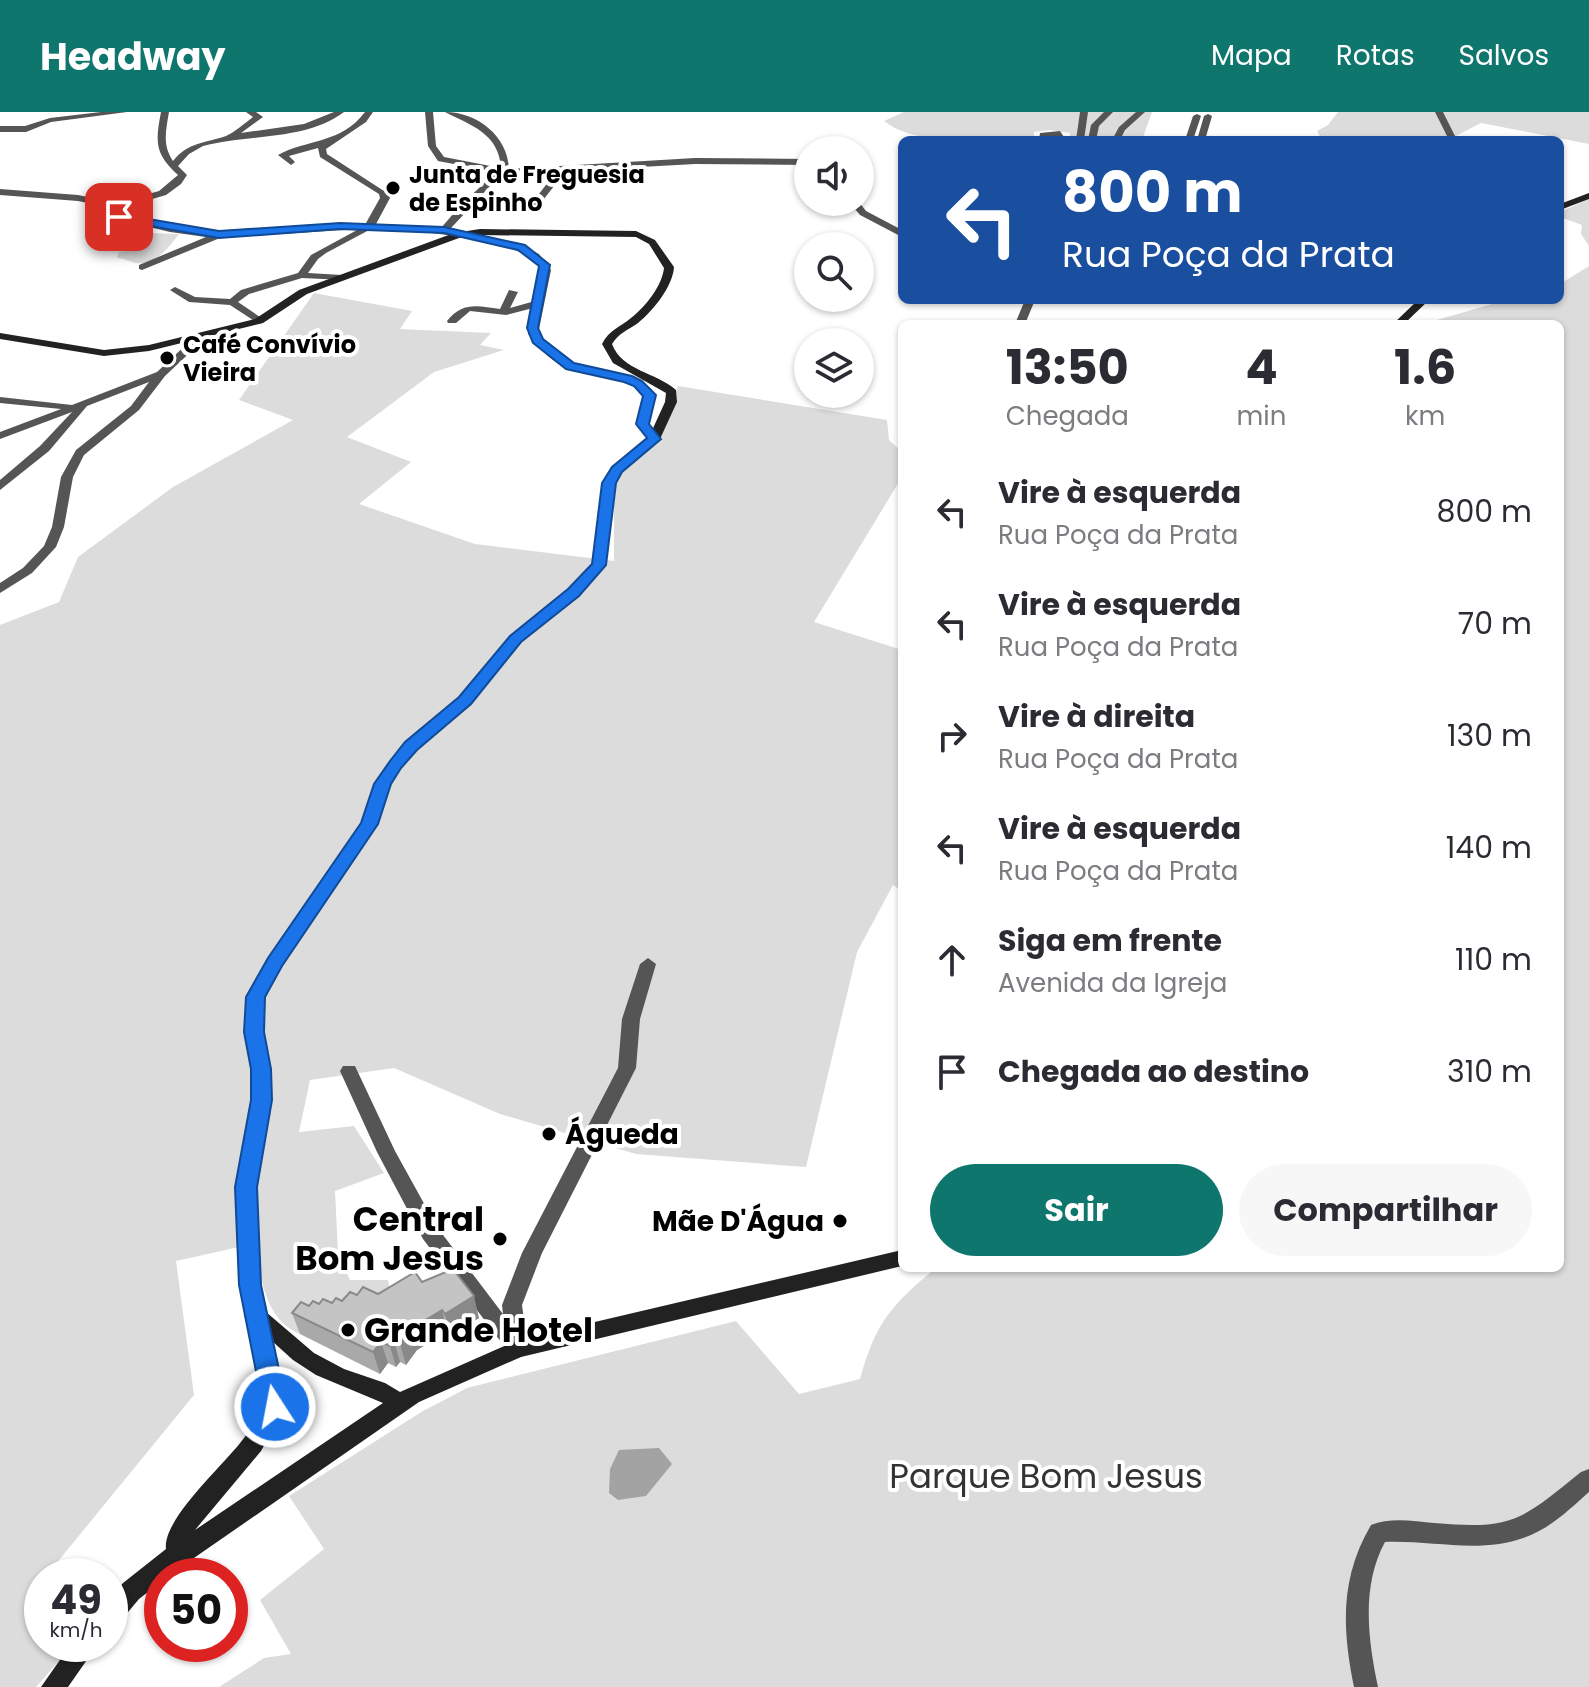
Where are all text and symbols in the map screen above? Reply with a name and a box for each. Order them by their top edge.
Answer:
text: Headway [40,30,226,83]
text: Mapa [1211,36,1292,75]
text: Rotas [1336,36,1415,75]
text: Salvos [1459,36,1549,75]
map controls [794,136,874,408]
button: sound [794,136,874,216]
text: 800 m [1062,153,1243,232]
place label: Junta de Freguesia de Espinho [409,158,645,219]
icon: left [930,168,1034,272]
marker: Junta de Freguesia de Espinho [384,179,402,197]
pin [85,183,153,251]
icon: arrive [97,195,141,239]
text: Rua Poça da Prata [1062,229,1395,280]
button: search [794,232,874,312]
place label: Café Convívio Vieira [183,328,356,389]
button: layers [794,328,874,408]
text: 13:50 [1006,334,1129,401]
text: 4 [1245,334,1278,401]
text: 1.6 [1394,334,1456,401]
marker: Café Convívio Vieira [158,349,176,367]
text: Chegada [1006,398,1129,434]
text: min [1237,398,1286,434]
text: km [1405,398,1445,434]
text: Vire à esquerda [998,471,1241,514]
icon: left [930,490,974,534]
text: 800 m [1436,490,1532,533]
text: Rua Poça da Prata [998,517,1238,553]
text: Vire à esquerda [998,583,1241,626]
icon: left [930,602,974,646]
text: 70 m [1458,602,1532,645]
text: Rua Poça da Prata [998,629,1238,665]
text: Vire à direita [998,695,1195,738]
icon: right [930,714,974,758]
text: 130 m [1447,714,1532,757]
text: Rua Poça da Prata [998,741,1238,777]
text: Vire à esquerda [998,807,1241,850]
icon: left [930,826,974,870]
text: 140 m [1446,826,1532,869]
text: Rua Poça da Prata [998,853,1238,889]
text: Siga em frente [998,919,1222,962]
icon: ahead [930,938,974,982]
text: 110 m [1455,938,1532,981]
text: Avenida da Igreja [998,965,1227,1001]
icon: arrive [930,1050,974,1094]
text: Chegada ao destino [998,1050,1309,1093]
text: 310 m [1447,1050,1532,1093]
place label: Águeda [565,1115,679,1154]
marker: Águeda [540,1125,558,1143]
button: Sair [930,1164,1223,1256]
button: Compartilhar [1239,1164,1532,1256]
place label: Central Bom Jesus [295,1195,484,1282]
place label: Mãe D'Água [652,1202,824,1241]
marker: Mãe D'Água [831,1212,849,1230]
marker: Central Bom Jesus [491,1230,509,1248]
place label: Grande Hotel [364,1306,593,1354]
marker: Grande Hotel [339,1321,357,1339]
position arrow [233,1365,317,1449]
park label: Parque Bom Jesus [889,1452,1203,1500]
speed limit sign: 50 [144,1558,248,1662]
text: 49 [50,1572,102,1628]
text: km/h [49,1616,103,1644]

